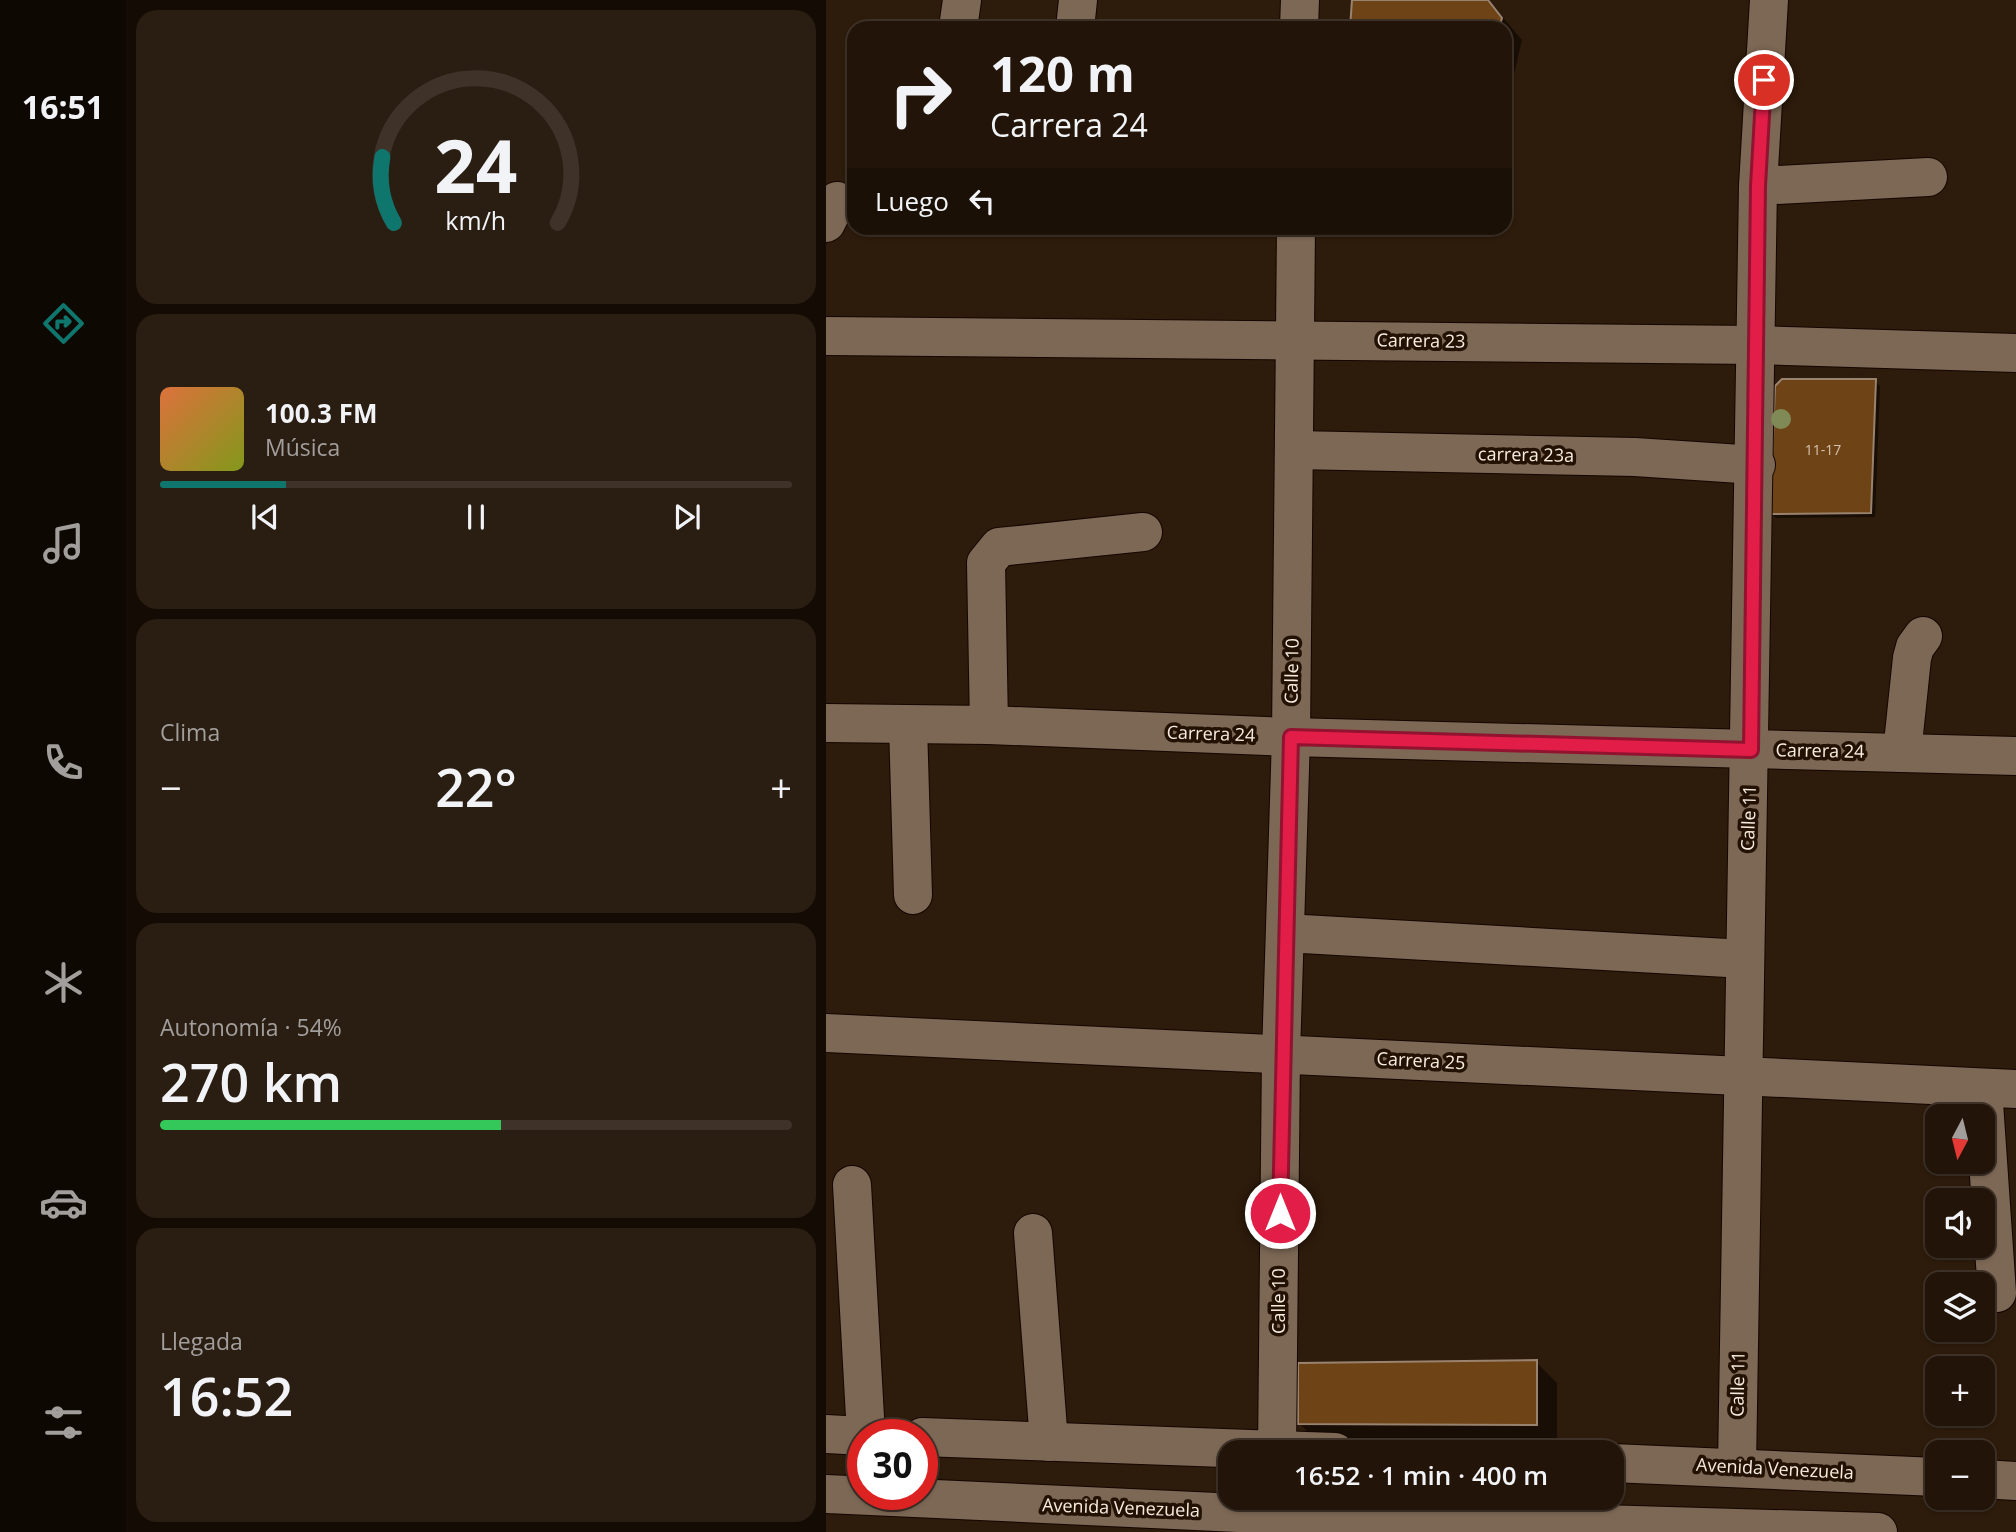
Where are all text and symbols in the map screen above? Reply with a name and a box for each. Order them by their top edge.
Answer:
text: 120 m [990,40,1135,106]
icon: right [875,49,966,140]
pin [1734,50,1794,110]
icon: arrive [1745,61,1783,99]
text: 16:51 [22,85,104,128]
text: Carrera 24 [990,103,1148,146]
text: 24 [434,116,518,215]
icon: left [963,182,1001,220]
text: Luego [875,183,949,219]
text: km/h [446,203,506,237]
icon: directions [39,299,88,348]
street label: Carrera 23 [1376,327,1466,353]
text: 100.3 FM [265,395,377,431]
text: Música [265,431,340,463]
house number: 11-17 [1805,440,1841,459]
street label: carrera 23a [1478,441,1574,467]
icon: previous [246,498,284,536]
icon: pause [457,498,495,536]
icon: next [668,498,706,536]
icon: music [39,519,88,568]
street label: Calle 10 [1278,638,1304,704]
text: Clima [160,716,220,748]
street label: Carrera 24 [1166,719,1256,747]
street label: Carrera 24 [1775,737,1865,763]
icon: phone [39,738,88,787]
text: 22° [435,751,517,822]
text: − [160,761,182,813]
text: + [770,761,792,813]
street label: Calle 11 [1735,785,1761,851]
icon: climate [39,958,88,1007]
text: Autonomía · 54% [160,1011,342,1043]
text: 270 km [160,1046,342,1117]
street label: Carrera 25 [1376,1046,1466,1074]
north arrow [1925,1104,1995,1174]
map controls [1925,1104,1995,1510]
position arrow [1243,1176,1317,1250]
icon: car [39,1178,88,1227]
button: sound [1925,1188,1995,1258]
street label: Calle 10 [1266,1268,1290,1334]
button: layers [1925,1272,1995,1342]
text: Llegada [160,1325,243,1357]
street label: Calle 11 [1724,1351,1750,1417]
button: + [1925,1356,1995,1426]
text: 16:52 [160,1360,293,1431]
icon: filters [39,1398,88,1447]
speed limit sign: 30 [847,1419,938,1510]
button: − [1925,1440,1995,1510]
street label: Avenida Venezuela [1696,1452,1855,1484]
text: 16:52 · 1 min · 400 m [1294,1457,1548,1493]
street label: Avenida Venezuela [1042,1492,1200,1522]

